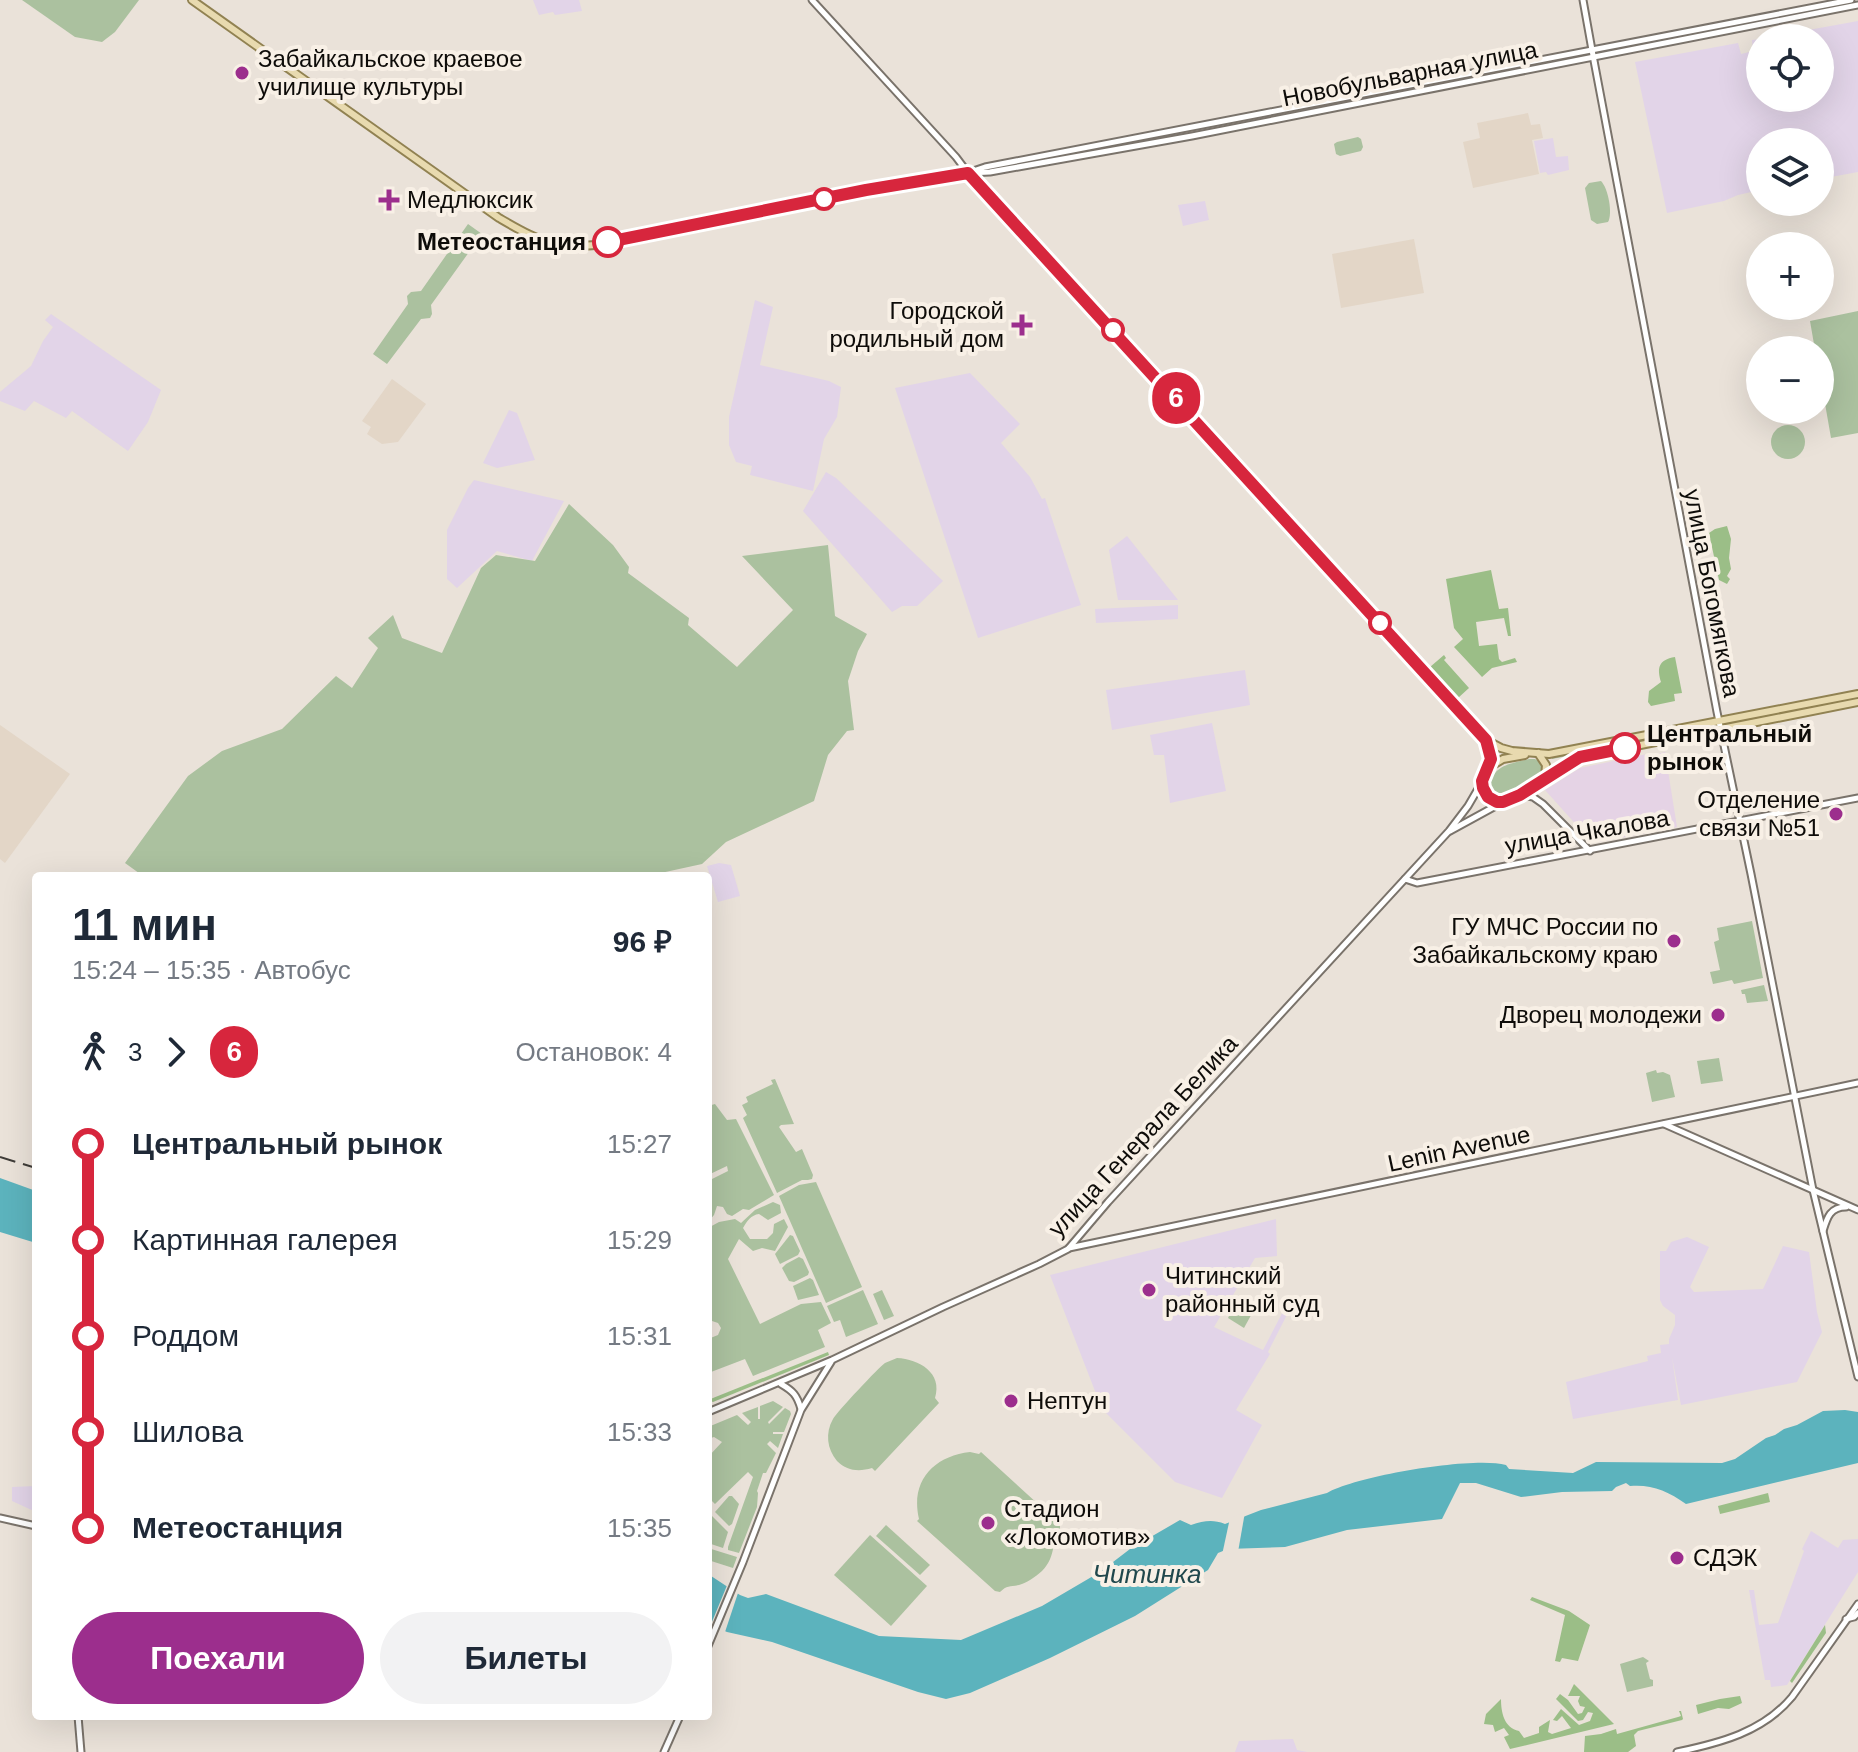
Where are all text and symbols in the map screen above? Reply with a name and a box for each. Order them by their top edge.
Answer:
map controls [1746,24,1834,424]
button: locate [1746,24,1834,112]
street label: Новобульварная улица [1280,35,1540,111]
place label: Забайкальское краевое училище культуры [258,45,523,100]
marker: Забайкальское краевое училище культуры [233,64,251,82]
button: layers [1746,128,1834,216]
place label: Медлюксик [407,186,533,213]
unlabelled marker [813,188,835,210]
marker: Медлюксик [378,189,400,211]
marker: Метеостанция [593,227,623,257]
place label: Метеостанция [417,228,586,255]
button: + [1746,232,1834,320]
place label: Городской родильный дом [829,297,1004,352]
marker: Городской родильный дом [1011,314,1033,336]
unlabelled marker [1102,319,1124,341]
button: − [1746,336,1834,424]
line badge: 6 [1150,372,1202,424]
text: 6 [1168,382,1184,413]
street label: улица Богомягкова [1679,487,1746,700]
unlabelled marker [1369,612,1391,634]
place label: Центральный рынок [1647,720,1812,775]
marker: Центральный рынок [1610,733,1640,763]
place label: Отделение связи №51 [1697,786,1820,841]
street label: улица Чкалова [1503,804,1672,859]
marker: Отделение связи №51 [1827,805,1845,823]
text: 11 мин [72,900,217,949]
place label: ГУ МЧС России по Забайкальскому краю [1413,913,1658,968]
text: 96 ₽ [613,925,672,958]
marker: ГУ МЧС России по Забайкальскому краю [1665,932,1683,950]
text: 15:24 – 15:35 · Автобус [72,955,351,985]
place label: Дворец молодежи [1500,1001,1702,1028]
marker: Дворец молодежи [1709,1006,1727,1024]
street label: улица Генерала Белика [1042,1029,1243,1242]
icon: walk [72,1030,116,1074]
icon: forward [154,1030,198,1074]
text: 6 [226,1036,242,1067]
text: 3 [128,1037,142,1067]
text: Остановок: 4 [516,1037,672,1067]
street label: Lenin Avenue [1385,1120,1533,1177]
text: Центральный рынок [132,1127,442,1160]
text: 15:27 [607,1129,672,1159]
text: Картинная галерея [132,1223,398,1256]
text: 15:29 [607,1225,672,1255]
place label: Читинский районный суд [1165,1262,1320,1317]
marker: Читинский районный суд [1140,1281,1158,1299]
text: Роддом [132,1319,239,1352]
text: 15:31 [607,1321,672,1351]
place label: Нептун [1027,1387,1107,1414]
marker: Нептун [1002,1392,1020,1410]
text: Шилова [132,1415,243,1448]
text: 15:33 [607,1417,672,1447]
place label: Стадион «Локомотив» [1004,1495,1150,1550]
text: Метеостанция [132,1511,343,1544]
text: 15:35 [607,1513,672,1543]
marker: Стадион «Локомотив» [979,1514,997,1532]
place label: СДЭК [1693,1544,1757,1571]
marker: СДЭК [1668,1549,1686,1567]
water label: Читинка [1092,1559,1202,1589]
button: Поехали [72,1612,364,1704]
button: Билеты [380,1612,672,1704]

